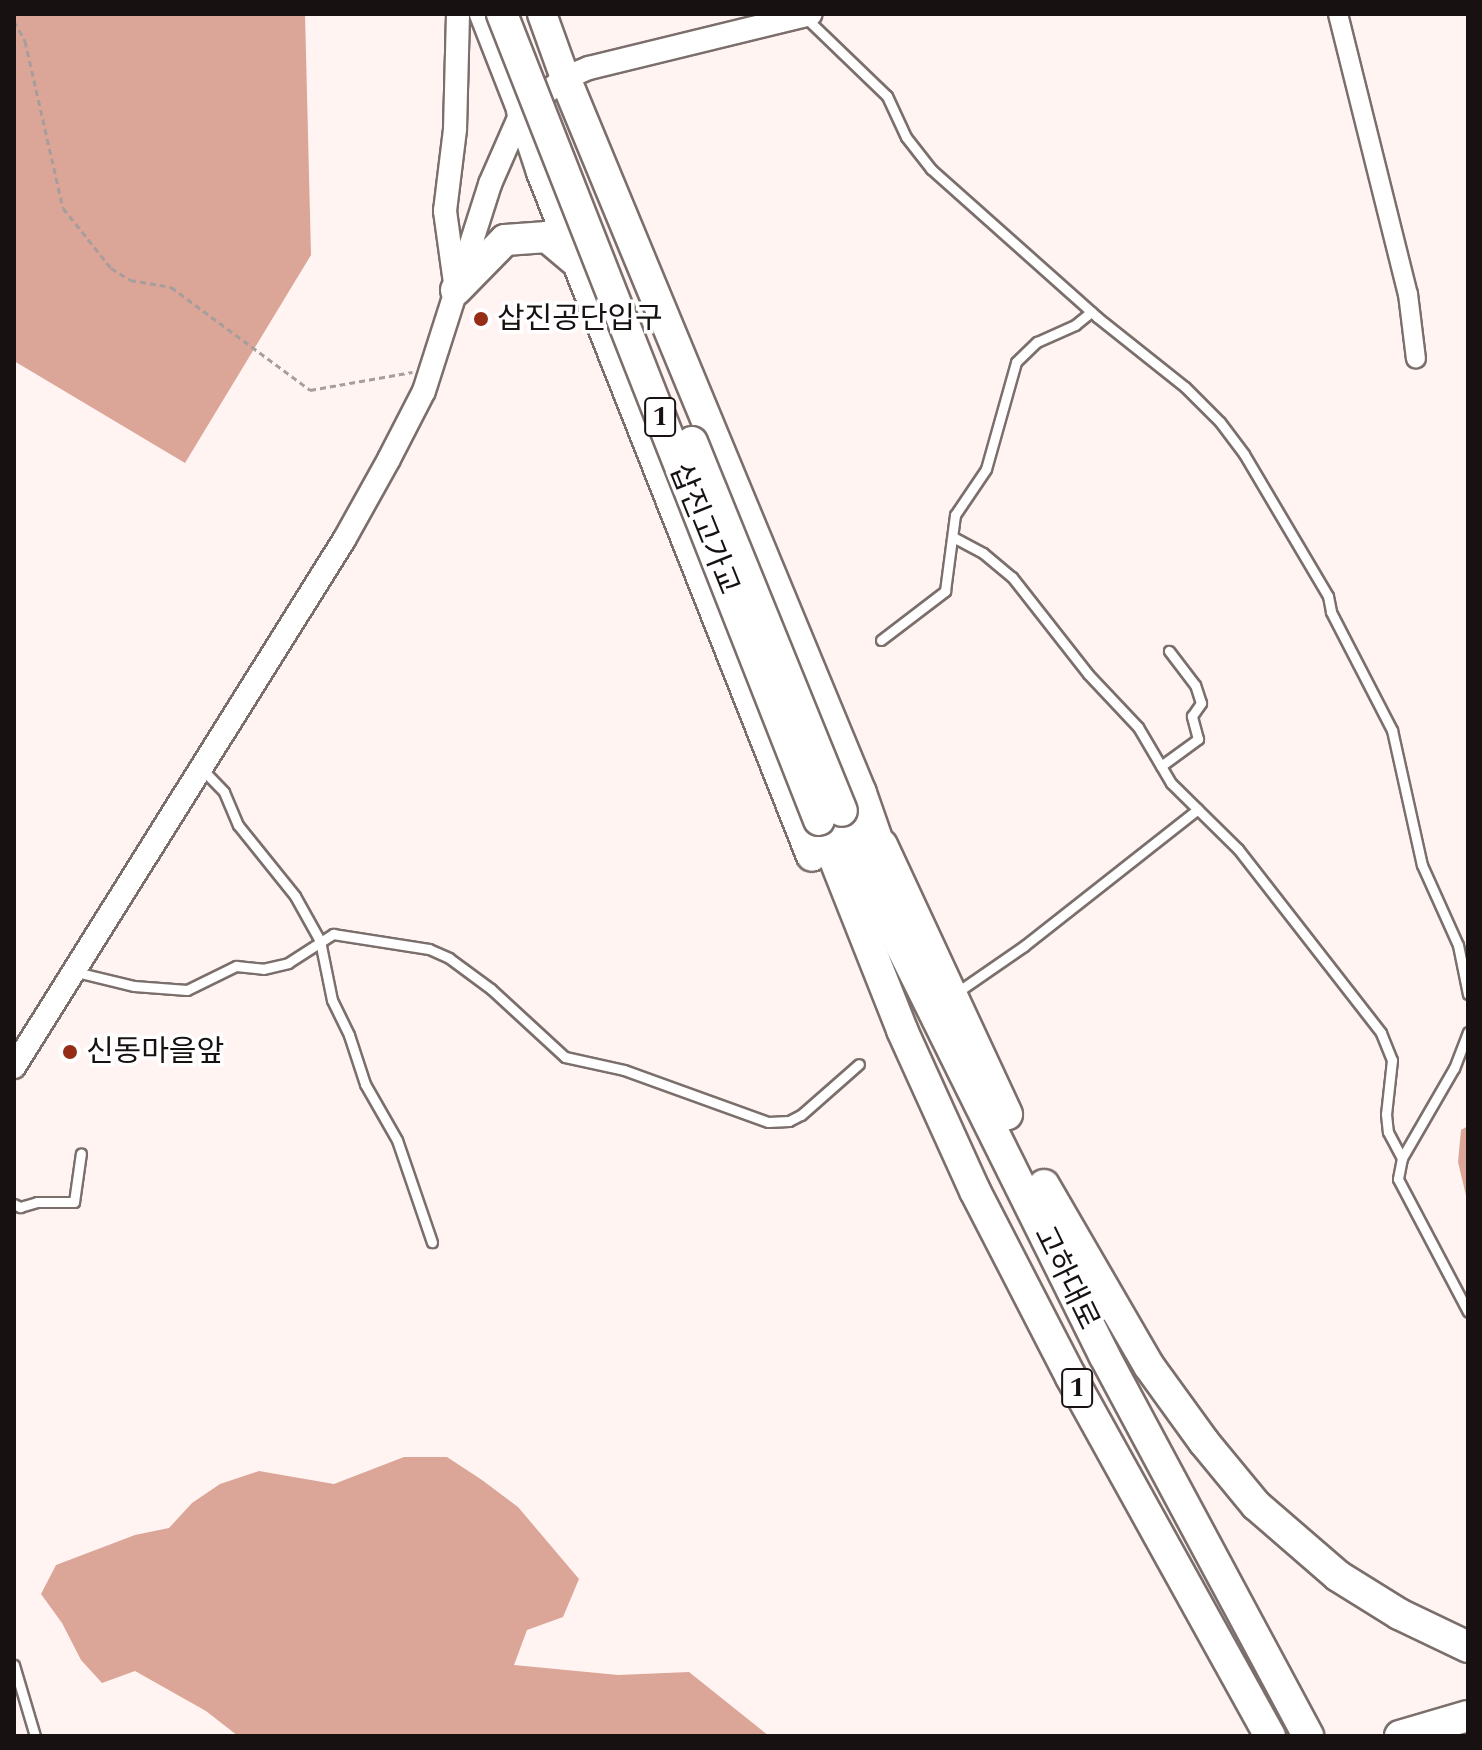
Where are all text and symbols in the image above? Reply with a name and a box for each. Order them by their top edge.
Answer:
place label: 삽진공단입구 [497,301,663,337]
marker: 삽진공단입구 [472,310,490,328]
road number: 1 [644,393,676,441]
street label: 삽진고가교 [661,458,747,600]
place label: 신동마을앞 [86,1034,224,1070]
marker: 신동마을앞 [61,1043,79,1061]
street label: 고하대로 [1026,1220,1106,1336]
road number: 1 [1061,1364,1093,1412]

